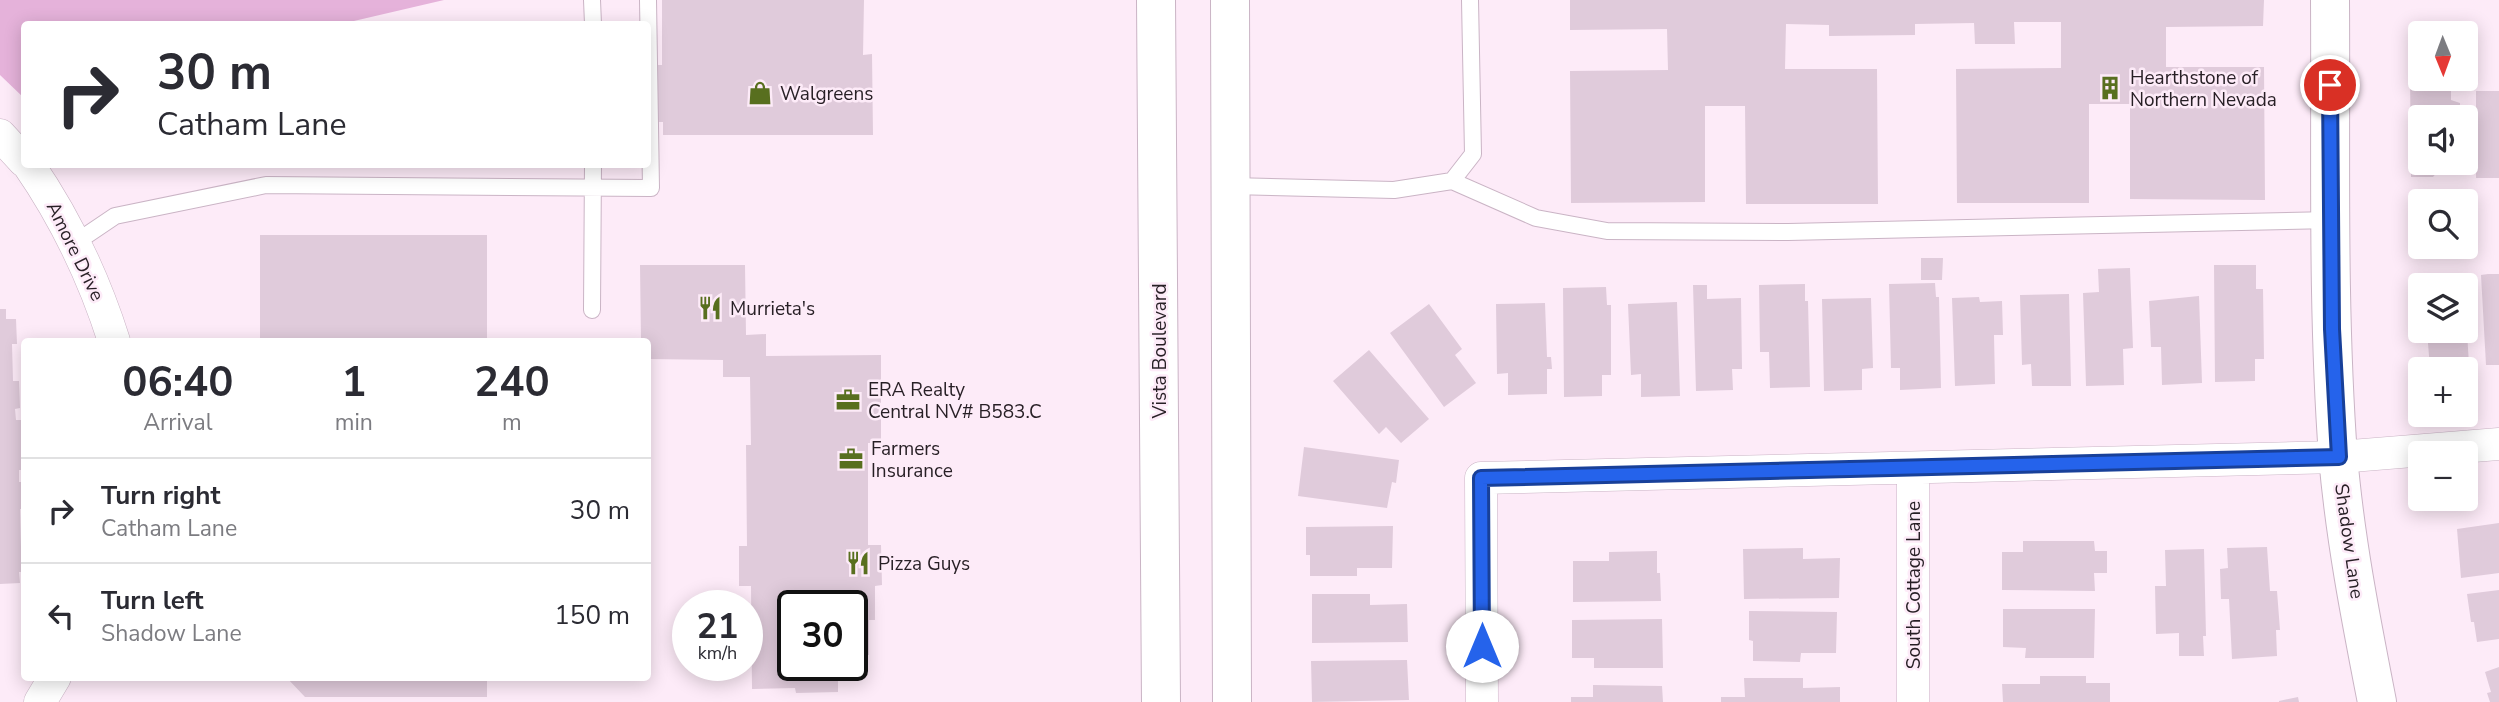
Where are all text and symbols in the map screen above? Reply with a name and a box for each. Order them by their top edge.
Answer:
north arrow [2408,21,2478,91]
map controls [2408,21,2478,511]
text: 30 m [157,39,272,106]
icon: right [42,49,133,140]
pin [2300,55,2360,115]
place label: Hearthstone of Northern Nevada [2130,65,2277,113]
icon: arrive [2311,66,2349,104]
building icon: Hearthstone of Northern Nevada [2096,74,2124,102]
shop icon: Walgreens [746,79,774,107]
place label: Walgreens [780,81,873,107]
text: Catham Lane [157,103,346,146]
button: sound [2408,105,2478,175]
button: search [2408,189,2478,259]
street label: Amore Drive [40,197,110,305]
button: layers [2408,273,2478,343]
street label: Vista Boulevard [1147,283,1173,420]
restaurant icon: Murrieta's [696,294,724,322]
place label: Murrieta's [730,296,815,322]
text: 06:40 [122,354,233,411]
text: 1 [341,354,366,411]
text: 240 [474,354,550,411]
button: + [2408,357,2478,427]
place label: ERA Realty Central NV# B583.C [868,377,1042,425]
office icon: ERA Realty Central NV# B583.C [834,386,862,414]
text: Arrival [143,407,212,438]
text: min [335,407,373,438]
text: m [502,407,522,438]
place label: Farmers Insurance [871,436,953,484]
button: − [2408,441,2478,511]
office icon: Farmers Insurance [837,445,865,473]
text: Turn right [101,478,220,513]
street label: Shadow Lane [2328,482,2370,600]
icon: right [42,492,80,530]
text: 30 m [570,493,630,528]
street label: South Cottage Lane [1901,501,1927,669]
text: Catham Lane [101,513,237,544]
restaurant icon: Pizza Guys [844,549,872,577]
place label: Pizza Guys [878,551,970,577]
text: Turn left [101,583,204,618]
speed limit sign: 30 [777,590,868,681]
icon: left [42,597,80,635]
text: 150 m [554,598,630,633]
text: 21 [696,603,739,650]
position arrow [1445,609,1519,683]
text: Shadow Lane [101,618,242,649]
text: km/h [698,641,737,665]

